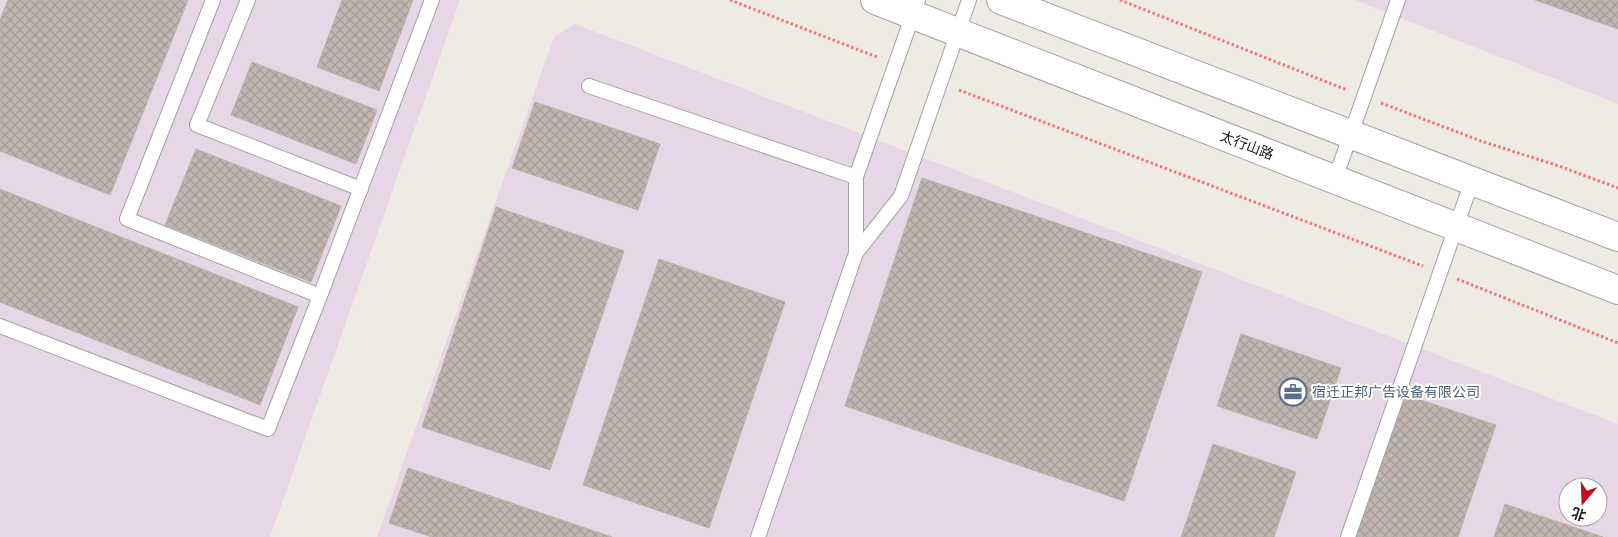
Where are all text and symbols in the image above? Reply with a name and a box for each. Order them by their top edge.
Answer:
street label: 太行山路 [1218,127,1276,163]
office icon: 宿迁正邦广告设备有限公司 [1278,377,1308,407]
place label: 宿迁正邦广告设备有限公司 [1312,383,1480,401]
north arrow [1558,477,1608,527]
text: 北 [1569,504,1588,525]

